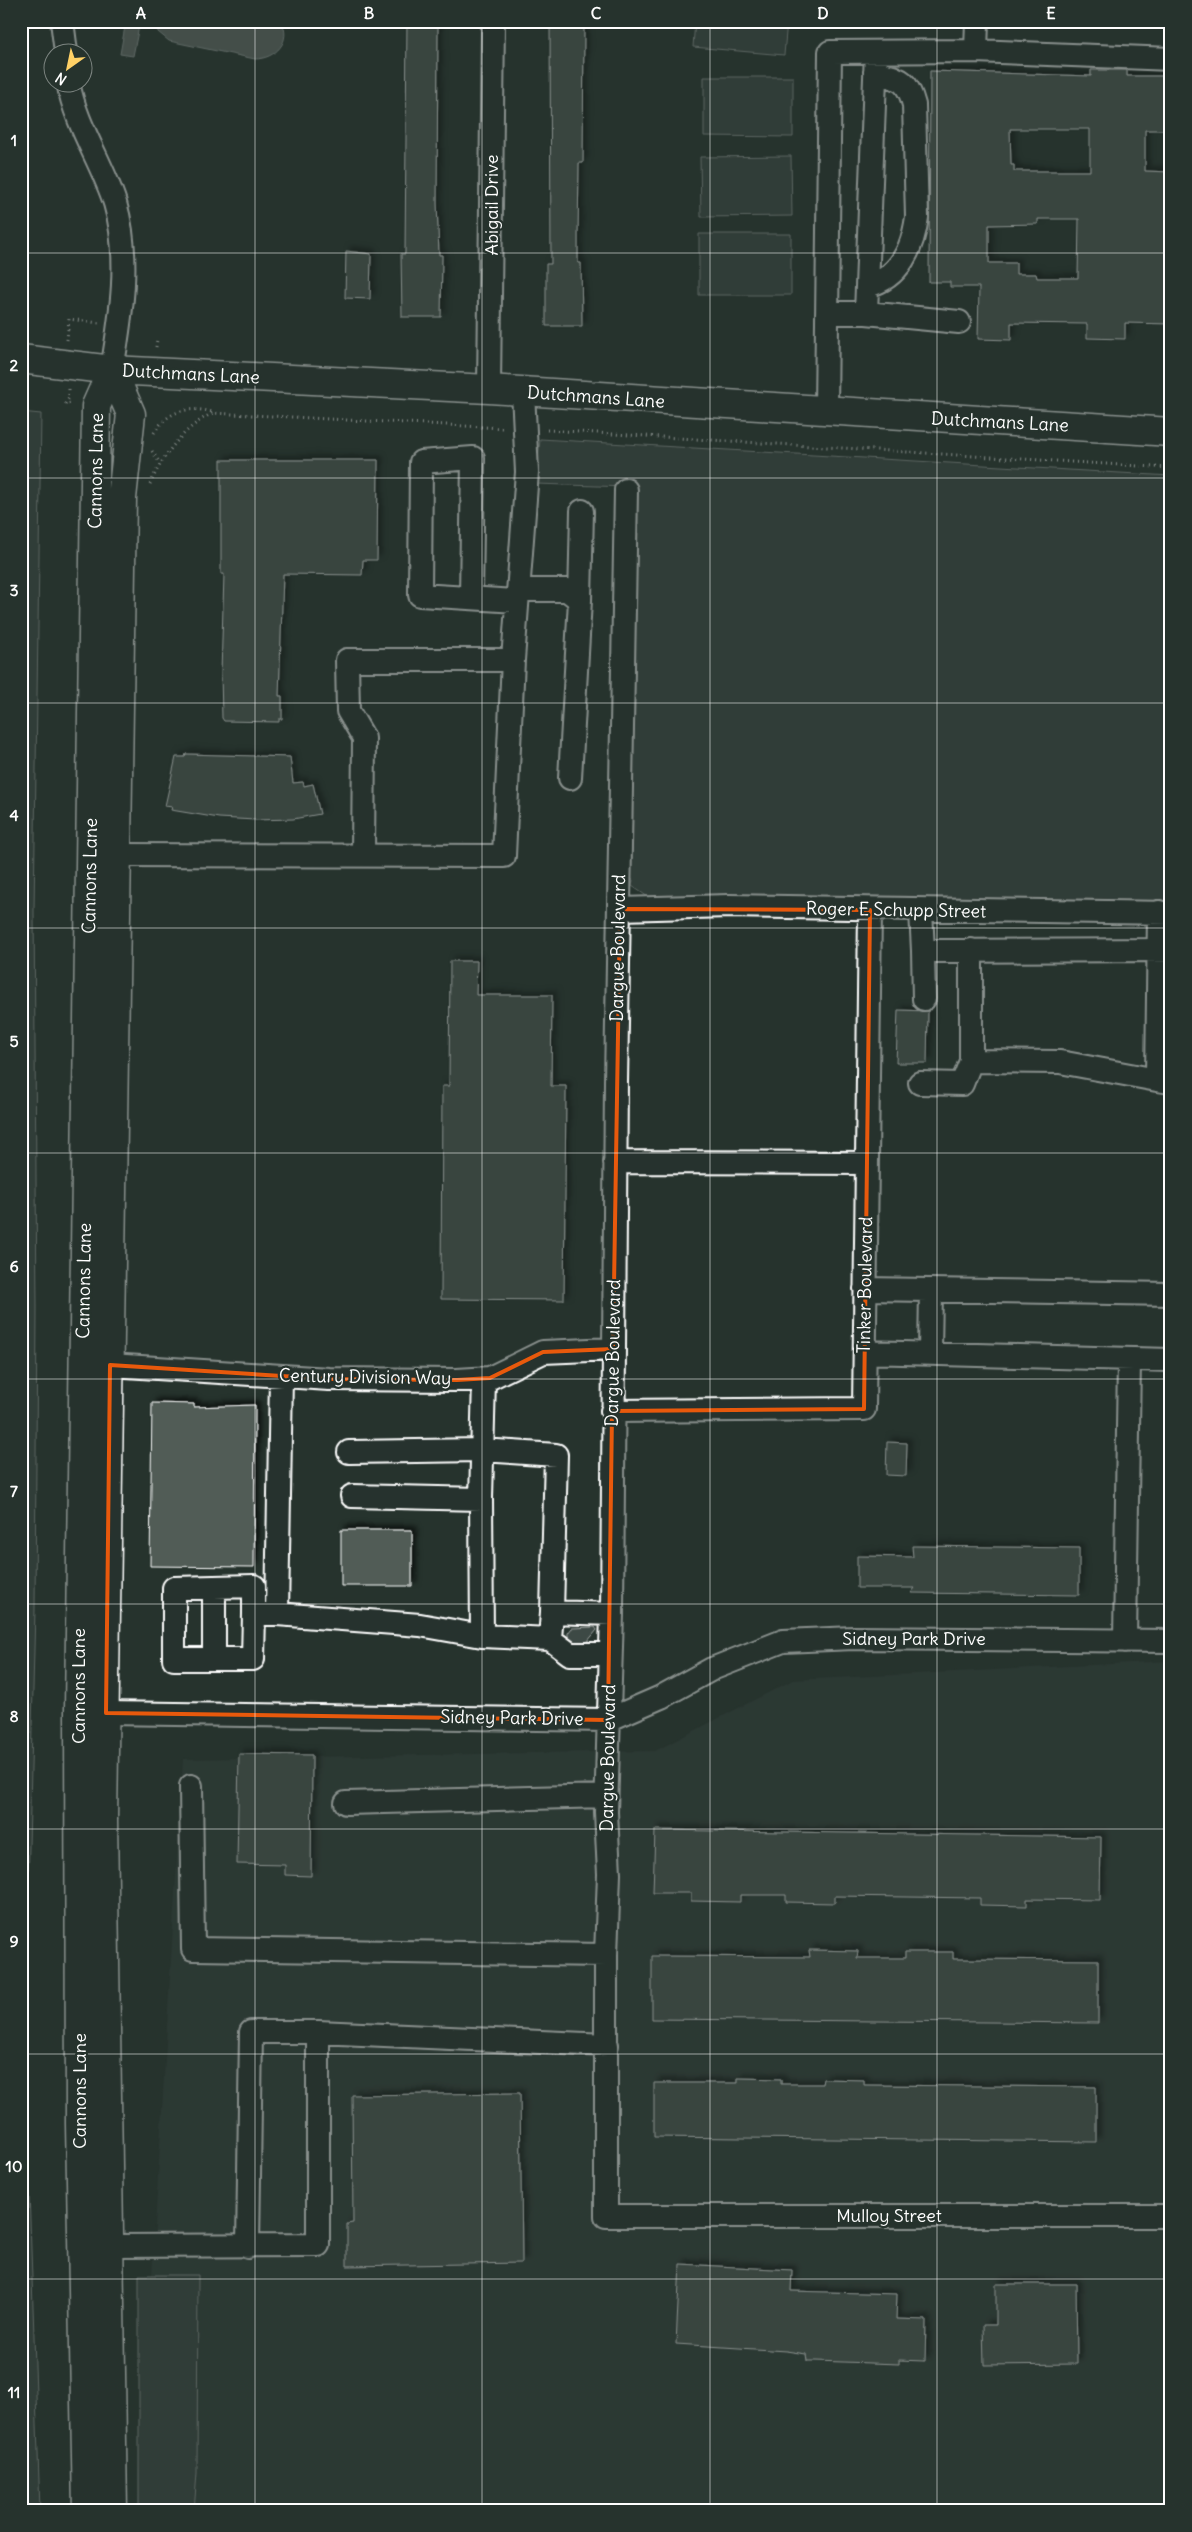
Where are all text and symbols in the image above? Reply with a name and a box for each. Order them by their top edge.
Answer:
text: A [136,3,146,23]
text: B [364,3,375,23]
text: C [591,3,602,23]
text: D [817,3,829,23]
text: E [1046,3,1056,23]
north arrow [42,42,92,92]
text: N [52,69,70,89]
text: 1 [11,130,17,150]
street label: Abigail Drive [480,155,503,255]
text: 2 [10,355,19,375]
street label: Dutchmans Lane [122,358,260,389]
street label: Dutchmans Lane [526,380,666,413]
street label: Dutchmans Lane [931,406,1069,437]
street label: Cannons Lane [83,413,108,529]
text: 3 [9,580,19,600]
text: 4 [9,805,19,825]
street label: Cannons Lane [77,818,102,934]
street label: Dargue Boulevard [605,874,630,1022]
street label: Roger E Schupp Street [806,896,986,923]
text: 5 [9,1031,19,1051]
street label: Tinker Boulevard [852,1216,877,1354]
street label: Cannons Lane [71,1223,96,1339]
text: 6 [9,1256,19,1276]
street label: Dargue Boulevard [600,1279,625,1427]
street label: Century Division Way [279,1363,451,1390]
text: 7 [10,1481,18,1501]
street label: Sidney Park Drive [842,1627,986,1650]
street label: Cannons Lane [67,1628,90,1744]
street label: Dargue Boulevard [595,1684,620,1832]
street label: Sidney Park Drive [440,1705,584,1730]
text: 8 [9,1706,19,1726]
text: 9 [9,1931,19,1951]
street label: Cannons Lane [68,2033,91,2149]
text: 10 [6,2156,22,2176]
street label: Mulloy Street [836,2204,942,2227]
text: 11 [8,2382,20,2402]

